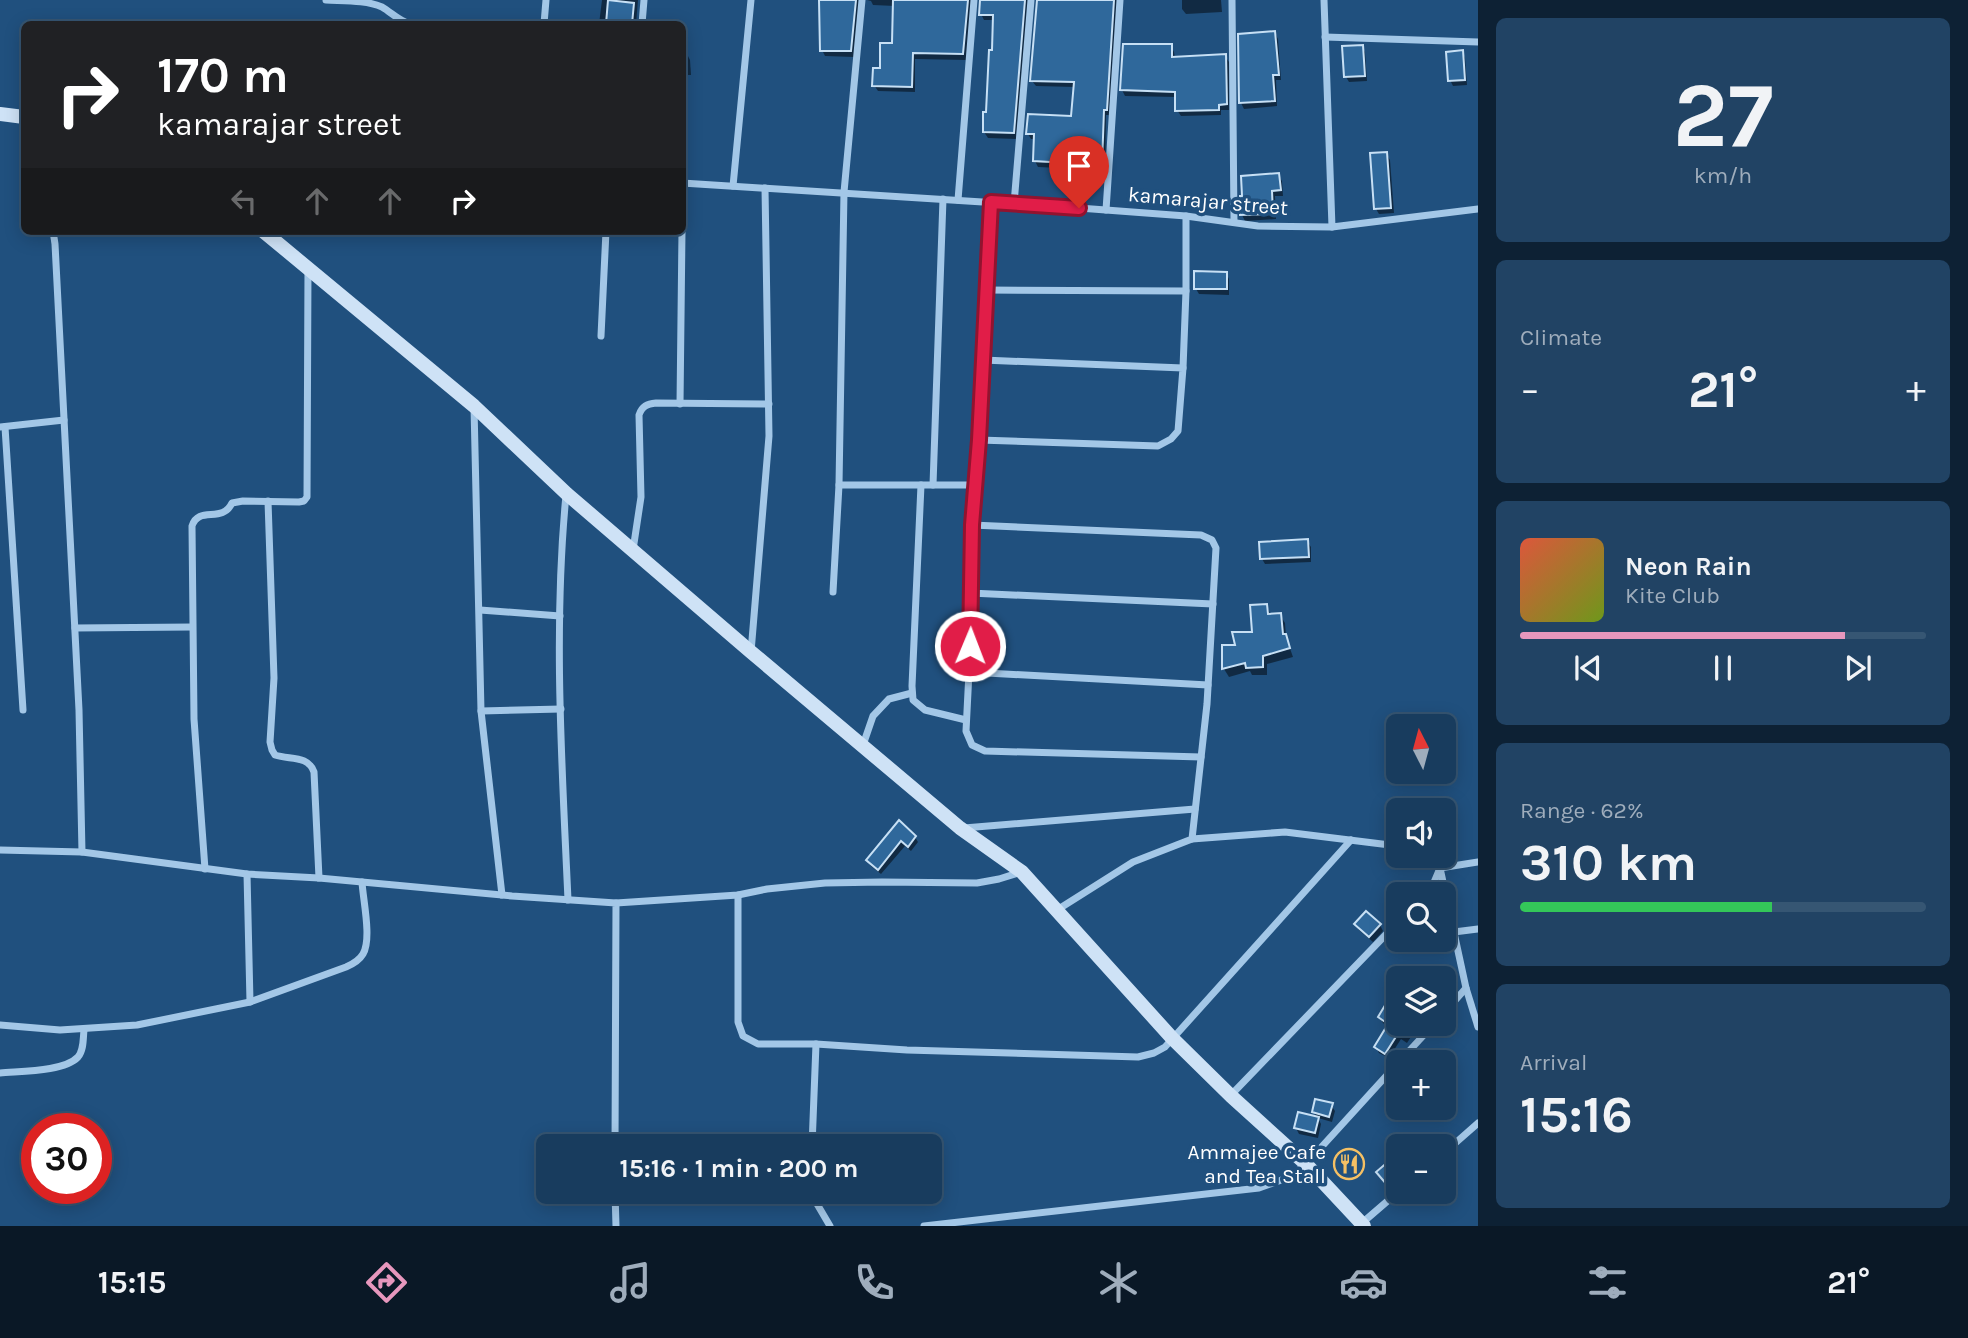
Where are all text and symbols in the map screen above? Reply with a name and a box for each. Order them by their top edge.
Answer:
text: 170 m [157,47,289,104]
icon: right [42,49,133,140]
text: 27 [1673,63,1773,169]
text: kamarajar street [157,106,402,143]
pin [1049,136,1109,208]
icon: arrive [1060,147,1098,185]
text: km/h [1694,162,1752,189]
icon: left [225,182,263,220]
icon: ahead [298,182,336,220]
icon: ahead [371,182,409,220]
icon: right [444,182,482,220]
street label: kamarajar street [1127,182,1289,220]
text: Climate [1520,324,1602,351]
text: 21° [1688,359,1758,420]
text: − [1520,367,1540,412]
text: + [1906,367,1926,412]
text: Neon Rain [1625,551,1752,582]
text: Kite Club [1625,582,1720,609]
position arrow [933,609,1007,683]
icon: previous [1569,649,1607,687]
icon: pause [1704,649,1742,687]
icon: next [1839,649,1877,687]
north arrow [1386,714,1456,784]
map controls [1386,714,1456,1204]
text: Range · 62% [1520,797,1644,824]
button: sound [1386,798,1456,868]
text: 310 km [1520,832,1697,893]
button: search [1386,882,1456,952]
button: layers [1386,966,1456,1036]
text: Arrival [1520,1049,1587,1076]
button: + [1386,1050,1456,1120]
text: 15:16 [1520,1084,1633,1145]
speed limit sign: 30 [21,1113,112,1204]
button: − [1386,1134,1456,1204]
place label: Ammajee Cafe and Tea Stall [1188,1140,1326,1188]
restaurant icon: Ammajee Cafe and Tea Stall [1332,1147,1366,1181]
text: 15:16 · 1 min · 200 m [619,1153,859,1184]
icon: directions [362,1258,411,1307]
icon: music [606,1258,655,1307]
icon: phone [850,1258,899,1307]
icon: climate [1094,1258,1143,1307]
icon: car [1339,1258,1388,1307]
icon: filters [1583,1258,1632,1307]
text: 15:15 [98,1264,166,1301]
text: 21° [1827,1264,1870,1301]

